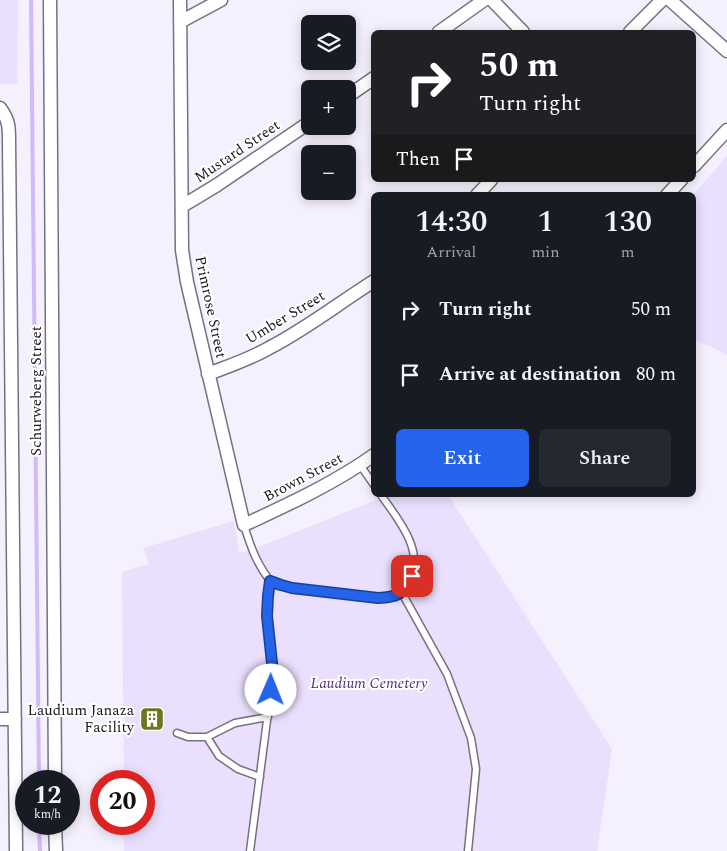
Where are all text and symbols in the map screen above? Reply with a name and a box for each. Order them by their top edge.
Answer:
map controls [301,15,356,200]
button: layers [301,15,356,70]
text: 50 m [479,39,559,92]
icon: right [396,50,461,115]
button: + [301,80,356,135]
text: Turn right [479,87,581,120]
street label: Mustard Street [190,114,285,189]
button: − [301,145,356,200]
text: Then [396,145,440,174]
icon: arrive [450,145,478,173]
text: 14:30 [415,199,487,245]
text: 1 [537,199,553,245]
text: 130 [604,199,652,245]
text: Arrival [426,240,476,264]
text: min [531,240,559,264]
text: m [621,240,635,264]
street label: Primrose Street [188,254,233,360]
street label: Umber Street [241,285,329,350]
text: Turn right [439,295,532,324]
text: 50 m [631,295,671,324]
icon: right [396,296,424,324]
street label: Schurweberg Street [25,326,48,456]
text: Arrive at destination [439,360,621,389]
text: 80 m [636,360,676,389]
icon: arrive [396,361,424,389]
button: Exit [396,429,529,487]
button: Share [539,429,671,487]
street label: Brown Street [259,447,347,508]
pin [391,555,433,597]
icon: arrive [398,562,426,590]
position arrow [244,663,296,715]
park label: Laudium Cemetery [310,672,428,695]
place label: Laudium Janaza Facility [27,699,135,739]
building icon: Laudium Janaza Facility [139,706,165,732]
speed limit sign: 20 [90,770,155,835]
text: 12 [33,777,62,815]
text: km/h [34,805,61,824]

